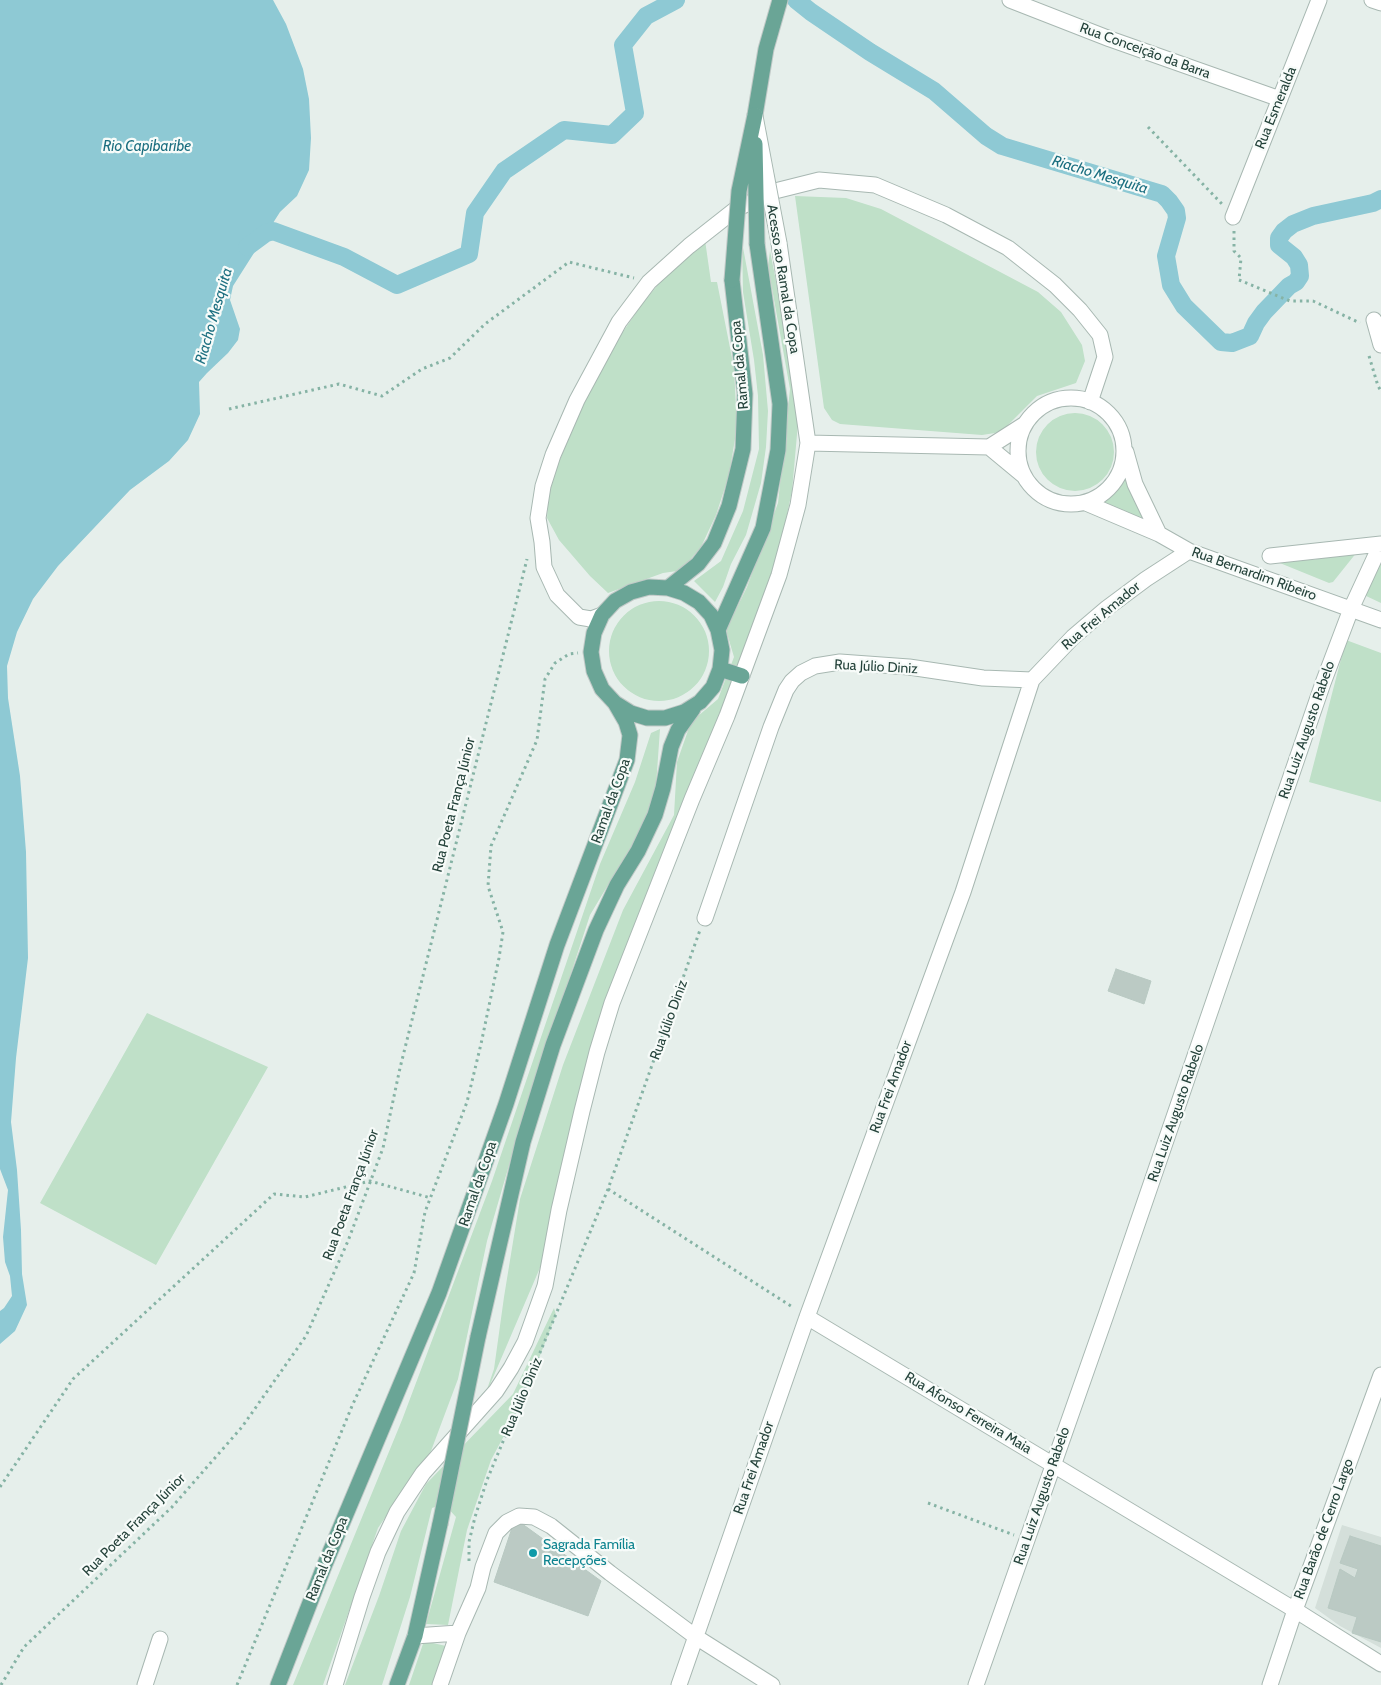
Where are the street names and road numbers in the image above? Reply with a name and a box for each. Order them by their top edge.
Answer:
street label: Rua Conceição da Barra [1077,20,1213,82]
street label: Rua Esmeralda [1252,64,1300,152]
street label: Acesso ao Ramal da Copa [763,203,803,355]
street label: Ramal da Copa [728,320,752,410]
street label: Rua Bernardim Ribeiro [1189,544,1319,604]
street label: Rua Frei Amador [1058,578,1144,654]
street label: Rua Júlio Diniz [834,656,918,678]
street label: Rua Luiz Augusto Rabelo [1275,659,1339,801]
street label: Rua Poeta França Júnior [429,736,479,874]
street label: Ramal da Copa [588,756,634,846]
street label: Rua Júlio Diniz [647,978,691,1062]
street label: Rua Frei Amador [866,1038,916,1136]
street label: Rua Luiz Augusto Rabelo [1144,1042,1208,1184]
street label: Rua Poeta França Júnior [319,1127,383,1263]
street label: Ramal da Copa [456,1139,500,1229]
street label: Rua Júlio Diniz [498,1355,546,1439]
street label: Rua Afonso Ferreira Maia [901,1368,1035,1458]
street label: Rua Frei Amador [730,1419,778,1517]
street label: Rua Luiz Augusto Rabelo [1010,1425,1074,1567]
street label: Rua Barão de Cerro Largo [1291,1456,1357,1602]
street label: Rua Poeta França Júnior [79,1470,189,1580]
street label: Ramal da Copa [303,1515,351,1603]

